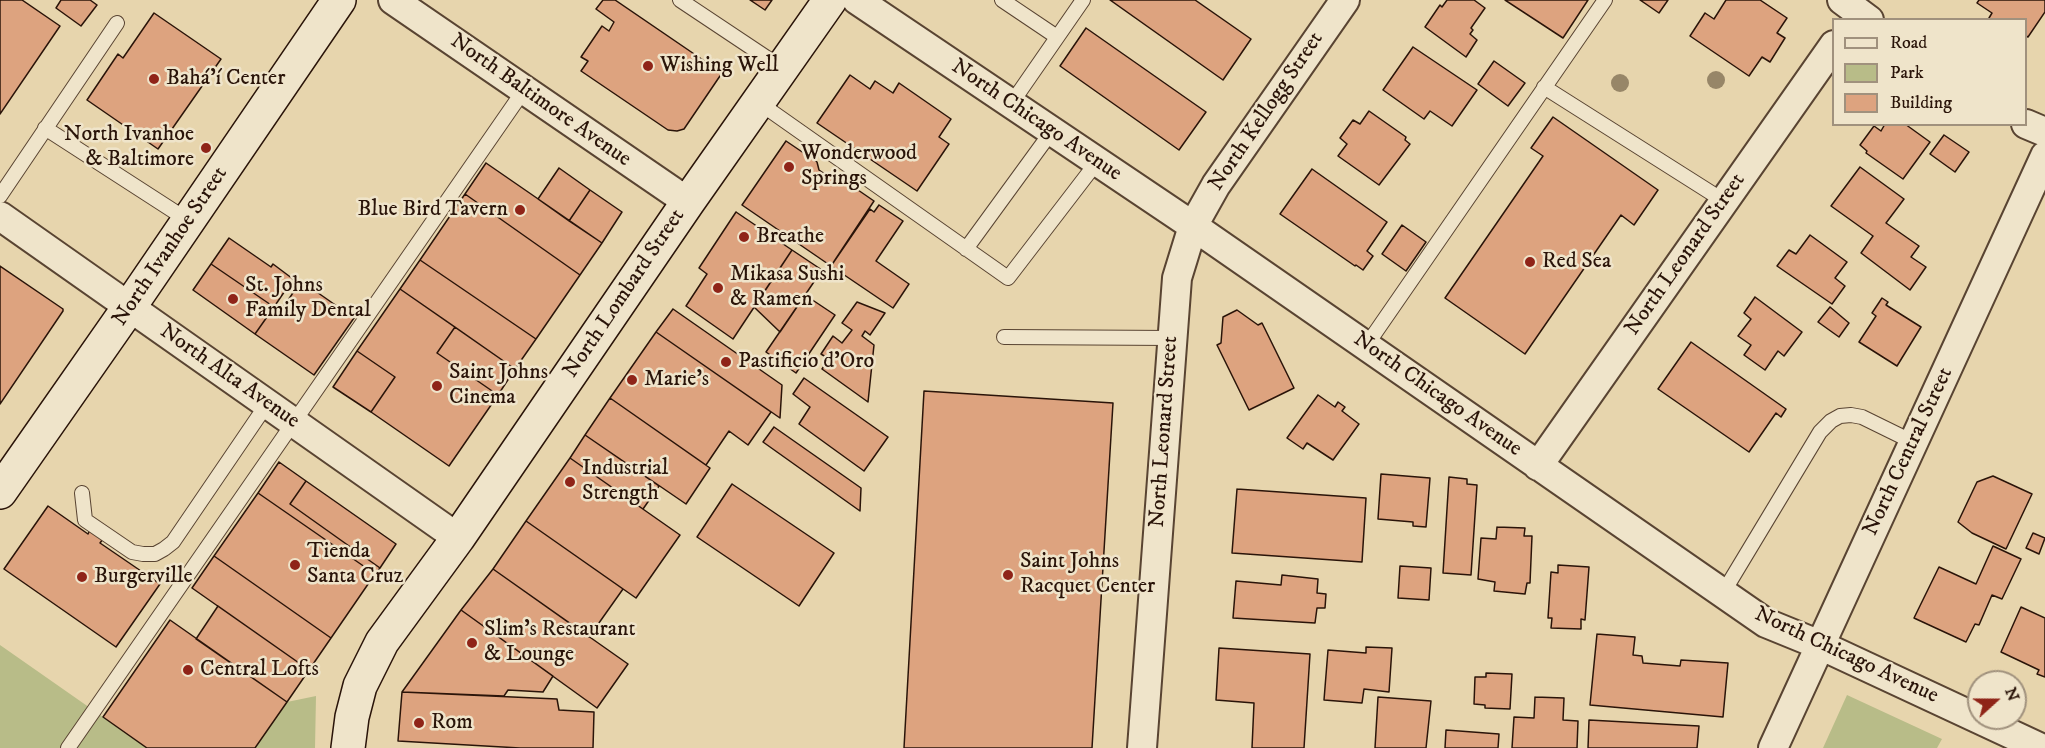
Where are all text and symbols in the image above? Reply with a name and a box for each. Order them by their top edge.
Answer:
legend [1832,18,2027,126]
street label: North Kellogg Street [1204,27,1330,197]
street label: North Baltimore Avenue [444,29,636,173]
text: Road [1890,32,1927,54]
place label: Wishing Well [660,53,779,79]
street label: North Chicago Avenue [946,54,1126,188]
marker: Wishing Well [641,59,655,73]
text: Park [1890,62,1924,84]
place label: Bahá’í Center [166,66,285,92]
marker: Bahá’í Center [147,72,161,86]
text: Building [1890,92,1952,114]
place label: North Ivanhoe & Baltimore [64,122,194,174]
marker: North Ivanhoe & Baltimore [199,141,213,155]
place label: Wonderwood Springs [801,141,917,192]
marker: Wonderwood Springs [782,160,796,174]
street label: North Ivanhoe Street [108,162,234,332]
street label: North Leonard Street [1620,169,1752,341]
place label: Blue Bird Tavern [358,197,508,223]
marker: Blue Bird Tavern [513,203,527,217]
street label: North Lombard Street [559,204,691,384]
place label: Breathe [756,224,824,250]
marker: Breathe [737,230,751,244]
place label: Red Sea [1542,249,1611,275]
marker: Red Sea [1523,255,1537,269]
place label: Mikasa Sushi & Ramen [730,262,844,314]
place label: St. Johns Family Dental [245,273,371,324]
marker: Mikasa Sushi & Ramen [711,281,725,295]
marker: St. Johns Family Dental [226,292,240,306]
street label: North Alta Avenue [154,319,304,435]
street label: North Chicago Avenue [1348,327,1526,463]
street label: North Leonard Street [1145,335,1185,529]
place label: Pastificio d’Oro [738,349,874,375]
marker: Pastificio d’Oro [719,355,733,369]
place label: Saint Johns Cinema [449,360,548,412]
street label: North Central Street [1858,364,1960,540]
place label: Marie's [644,367,709,393]
marker: Marie's [625,373,639,387]
marker: Saint Johns Cinema [430,379,444,393]
place label: Industrial Strength [582,456,668,508]
marker: Industrial Strength [563,475,577,489]
place label: Tienda Santa Cruz [307,539,403,590]
place label: Saint Johns Racquet Center [1020,549,1155,600]
marker: Tienda Santa Cruz [288,558,302,572]
place label: Burgerville [94,564,193,590]
marker: Saint Johns Racquet Center [1001,568,1015,582]
marker: Burgerville [75,570,89,584]
street label: North Chicago Avenue [1750,602,1942,710]
place label: Slim's Restaurant & Lounge [484,617,636,668]
marker: Slim's Restaurant & Lounge [465,636,479,650]
place label: Central Lofts [200,657,319,683]
marker: Central Lofts [181,663,195,677]
north arrow [1967,670,2027,730]
text: N [2000,685,2024,704]
place label: Rom [431,710,473,736]
marker: Rom [412,716,426,730]

